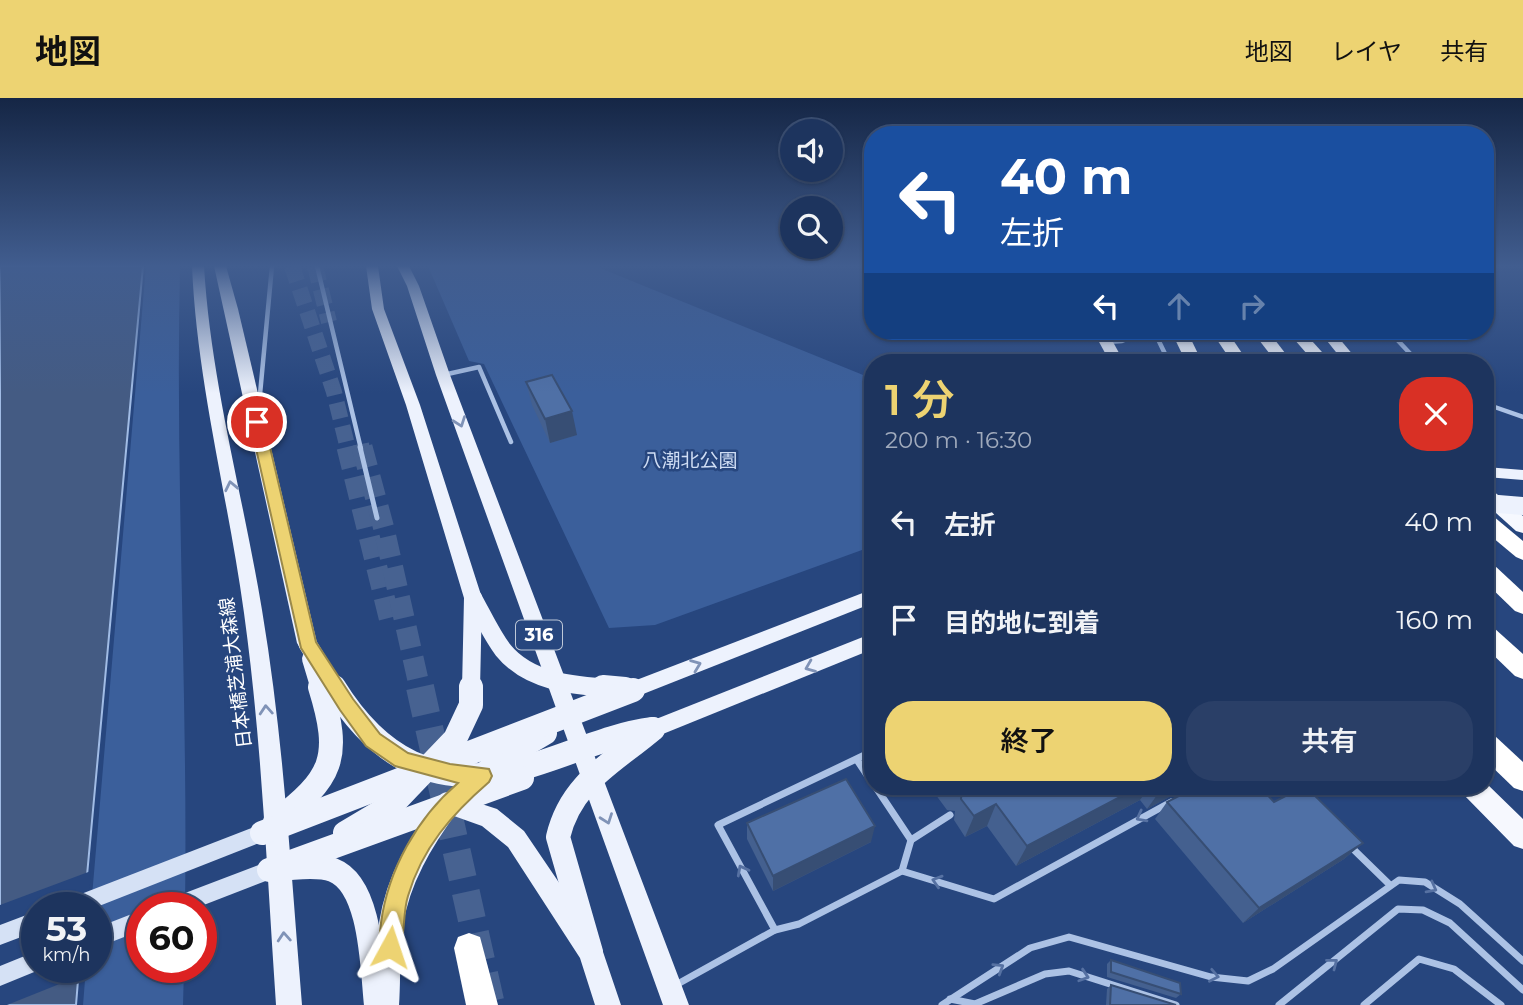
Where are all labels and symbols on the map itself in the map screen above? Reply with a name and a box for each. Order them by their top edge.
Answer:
pin [227,392,287,452]
one-way arrow [452,415,466,427]
park label: 八潮北公園 [642,449,738,472]
one-way arrow [225,480,239,492]
street label: 日本橋芝浦大森線 [215,596,256,750]
road number: 316 [516,620,562,650]
one-way arrow [805,658,817,672]
one-way arrow [690,659,702,673]
one-way arrow [259,704,274,715]
one-way arrow [1136,809,1148,823]
one-way arrow [599,813,613,825]
one-way arrow [737,865,750,877]
one-way arrow [931,875,943,890]
one-way arrow [1425,879,1438,893]
speed limit sign: 60 [126,892,217,983]
position arrow [353,910,427,984]
one-way arrow [277,931,292,942]
one-way arrow [1325,959,1337,972]
one-way arrow [991,964,1004,977]
one-way arrow [1078,968,1090,982]
one-way arrow [1208,968,1220,983]

